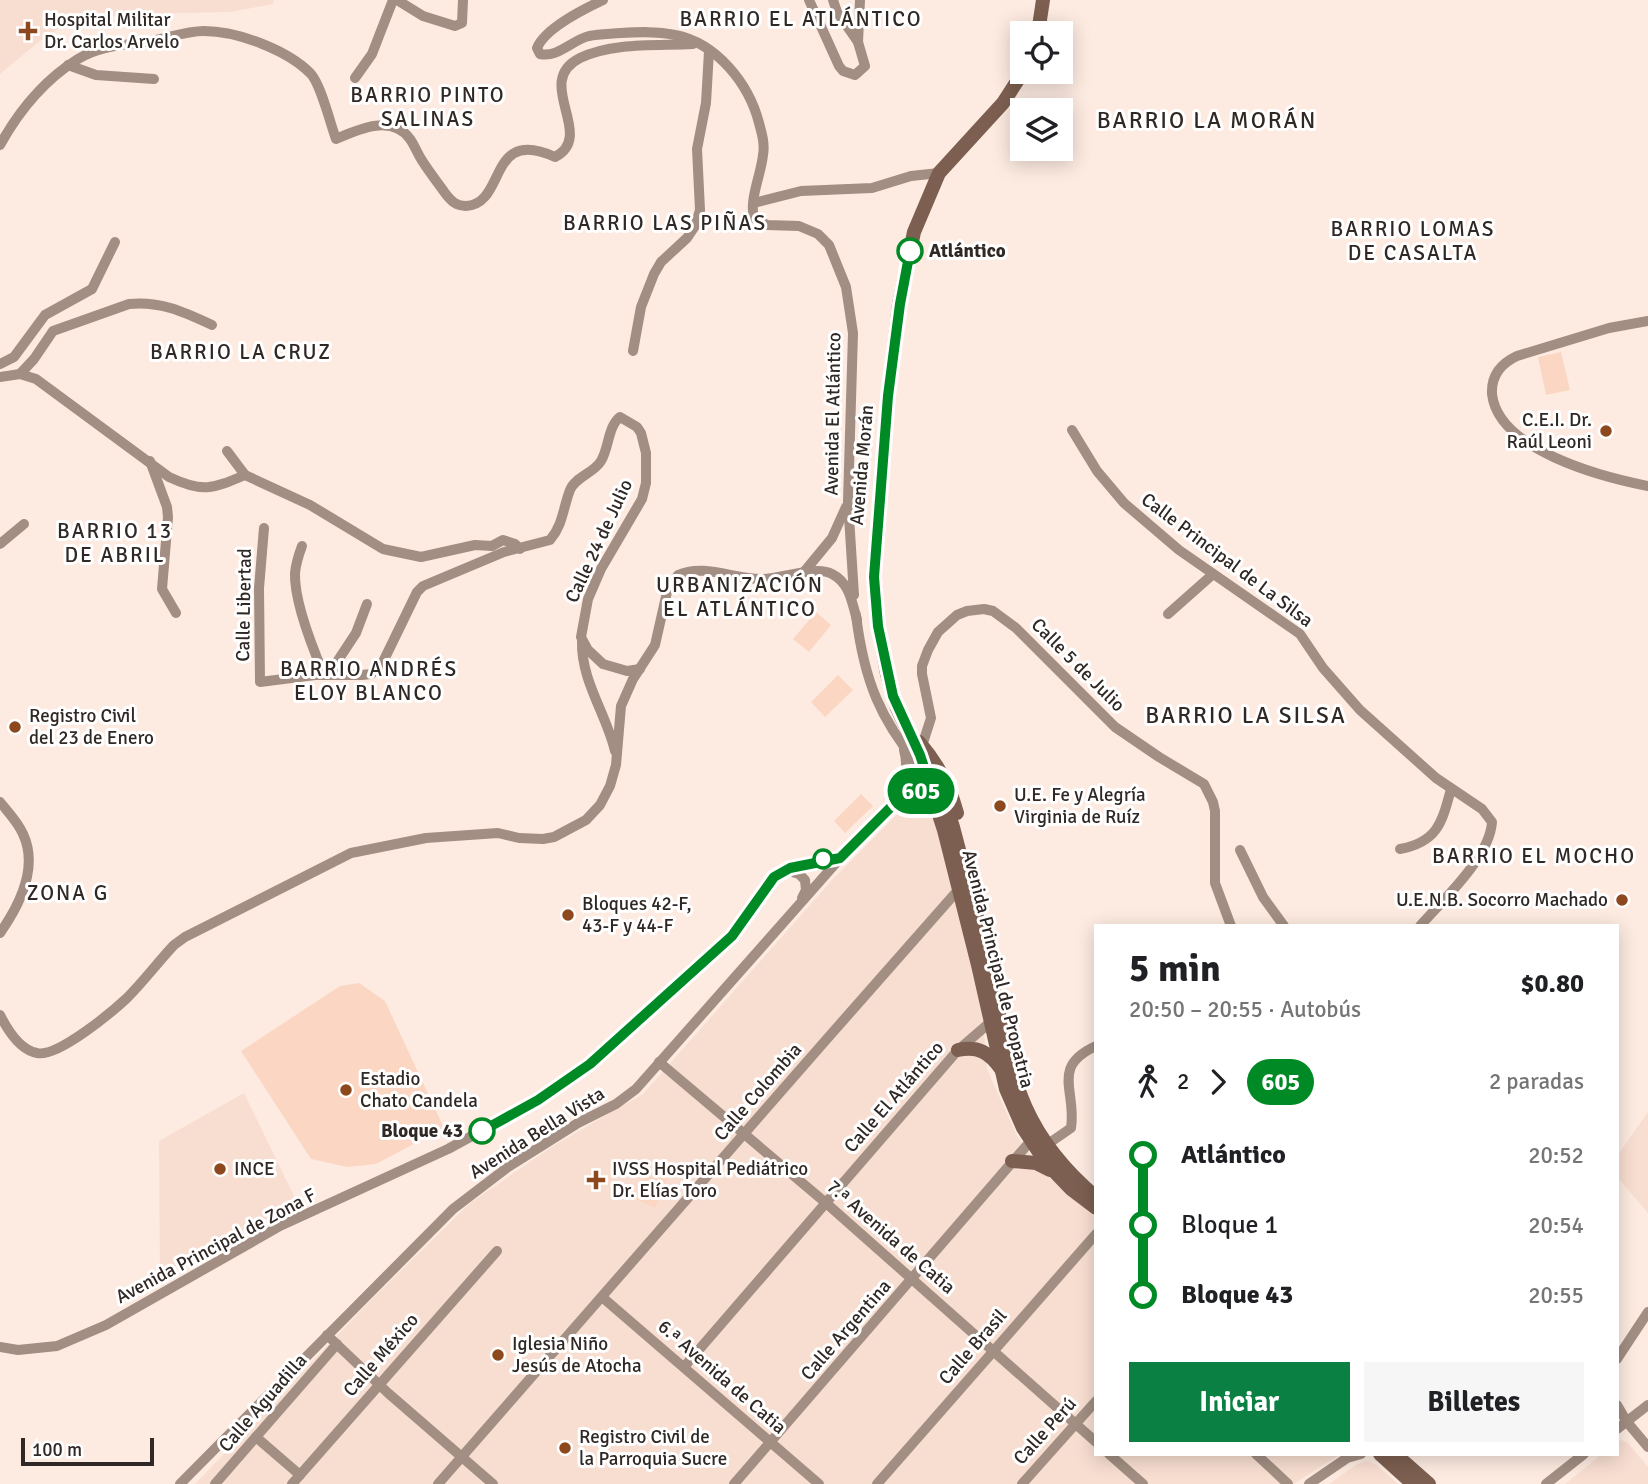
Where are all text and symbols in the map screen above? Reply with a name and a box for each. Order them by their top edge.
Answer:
district label: BARRIO EL ATLÁNTICO [679,6,923,32]
place label: Hospital Militar Dr. Carlos Arvelo [44,8,179,54]
marker: Hospital Militar Dr. Carlos Arvelo [18,21,38,41]
map controls [1010,21,1073,161]
button: locate [1010,21,1073,84]
district label: BARRIO PINTO SALINAS [350,82,506,132]
button: layers [1010,98,1073,161]
district label: BARRIO LA MORÁN [1097,106,1317,135]
district label: BARRIO LAS PIÑAS [563,210,767,236]
district label: BARRIO LOMAS DE CASALTA [1330,216,1496,266]
marker: Atlántico [897,238,923,264]
place label: Atlántico [929,239,1006,263]
street label: Avenida El Atlántico [820,332,846,496]
district label: BARRIO LA CRUZ [150,339,332,365]
street label: Avenida Morán [845,404,879,526]
place label: C.E.I. Dr. Raúl Leoni [1507,408,1592,454]
marker: C.E.I. Dr. Raúl Leoni [1598,423,1614,439]
street label: Calle 24 de Julio [560,475,638,606]
street label: Calle Principal de La Silsa [1136,488,1318,632]
district label: BARRIO 13 DE ABRIL [57,518,173,568]
street label: Calle Libertad [231,548,257,662]
district label: URBANIZACIÓN EL ATLÁNTICO [656,572,824,622]
street label: Calle 5 de Julio [1026,613,1130,717]
district label: BARRIO ANDRÉS ELOY BLANCO [280,656,458,706]
district label: BARRIO LA SILSA [1145,701,1347,730]
place label: Registro Civil del 23 de Enero [29,704,154,750]
marker: Registro Civil del 23 de Enero [7,719,23,735]
line badge: 605 [881,768,961,814]
text: 605 [902,776,940,806]
place label: U.E. Fe y Alegría Virginia de Ruíz [1014,783,1146,829]
marker: U.E. Fe y Alegría Virginia de Ruíz [992,798,1008,814]
district label: BARRIO EL MOCHO [1432,843,1636,869]
street label: Avenida Principal de Propatria [957,847,1039,1091]
unlabelled marker [813,849,833,869]
district label: ZONA G [27,880,109,906]
place label: U.E.N.B. Socorro Machado [1396,888,1608,912]
place label: Bloques 42-F, 43-F y 44-F [582,892,692,938]
marker: U.E.N.B. Socorro Machado [1614,892,1630,908]
marker: Bloques 42-F, 43-F y 44-F [560,907,576,923]
text: 5 min [1129,945,1221,992]
text: $0.80 [1520,968,1584,1000]
text: 20:50 – 20:55 · Autobús [1129,995,1361,1024]
street label: Calle El Atlántico [839,1036,949,1158]
street label: Calle Colombia [709,1038,807,1146]
icon: walk [1129,1063,1167,1101]
icon: forward [1199,1063,1237,1101]
place label: Estadio Chato Candela [360,1067,478,1113]
text: 2 [1177,1067,1189,1096]
text: 605 [1261,1067,1300,1097]
text: 2 paradas [1489,1067,1584,1096]
marker: Estadio Chato Candela [338,1082,354,1098]
street label: Avenida Bella Vista [465,1082,609,1184]
marker: Bloque 43 [469,1118,495,1144]
place label: Bloque 43 [381,1119,463,1143]
text: Atlántico [1181,1139,1286,1171]
text: 20:52 [1528,1141,1584,1170]
place label: INCE [234,1157,275,1181]
place label: IVSS Hospital Pediátrico Dr. Elías Toro [612,1157,808,1203]
marker: INCE [212,1161,228,1177]
marker: IVSS Hospital Pediátrico Dr. Elías Toro [586,1170,606,1190]
street label: 7.ª Avenida de Catia [822,1175,960,1299]
street label: Avenida Principal de Zona F [112,1183,320,1309]
text: Bloque 1 [1181,1209,1278,1241]
text: 20:54 [1528,1211,1584,1240]
street label: Calle Argentina [796,1275,896,1385]
text: Bloque 43 [1181,1279,1293,1311]
text: 20:55 [1528,1281,1584,1310]
street label: Calle Brasil [934,1304,1012,1390]
street label: Calle México [338,1308,424,1402]
street label: 6.ª Avenida de Catia [653,1315,791,1439]
place label: Iglesia Niño Jesús de Atocha [512,1332,642,1378]
marker: Iglesia Niño Jesús de Atocha [490,1347,506,1363]
street label: Calle Aguadilla [214,1349,312,1457]
button: Iniciar [1129,1362,1350,1442]
button: Billetes [1364,1362,1584,1442]
street label: Calle Perú [1008,1392,1082,1470]
place label: Registro Civil de la Parroquia Sucre [579,1425,727,1471]
scale bar [21,1435,154,1467]
text: 100 m [32,1438,82,1462]
marker: Registro Civil de la Parroquia Sucre [557,1440,573,1456]

